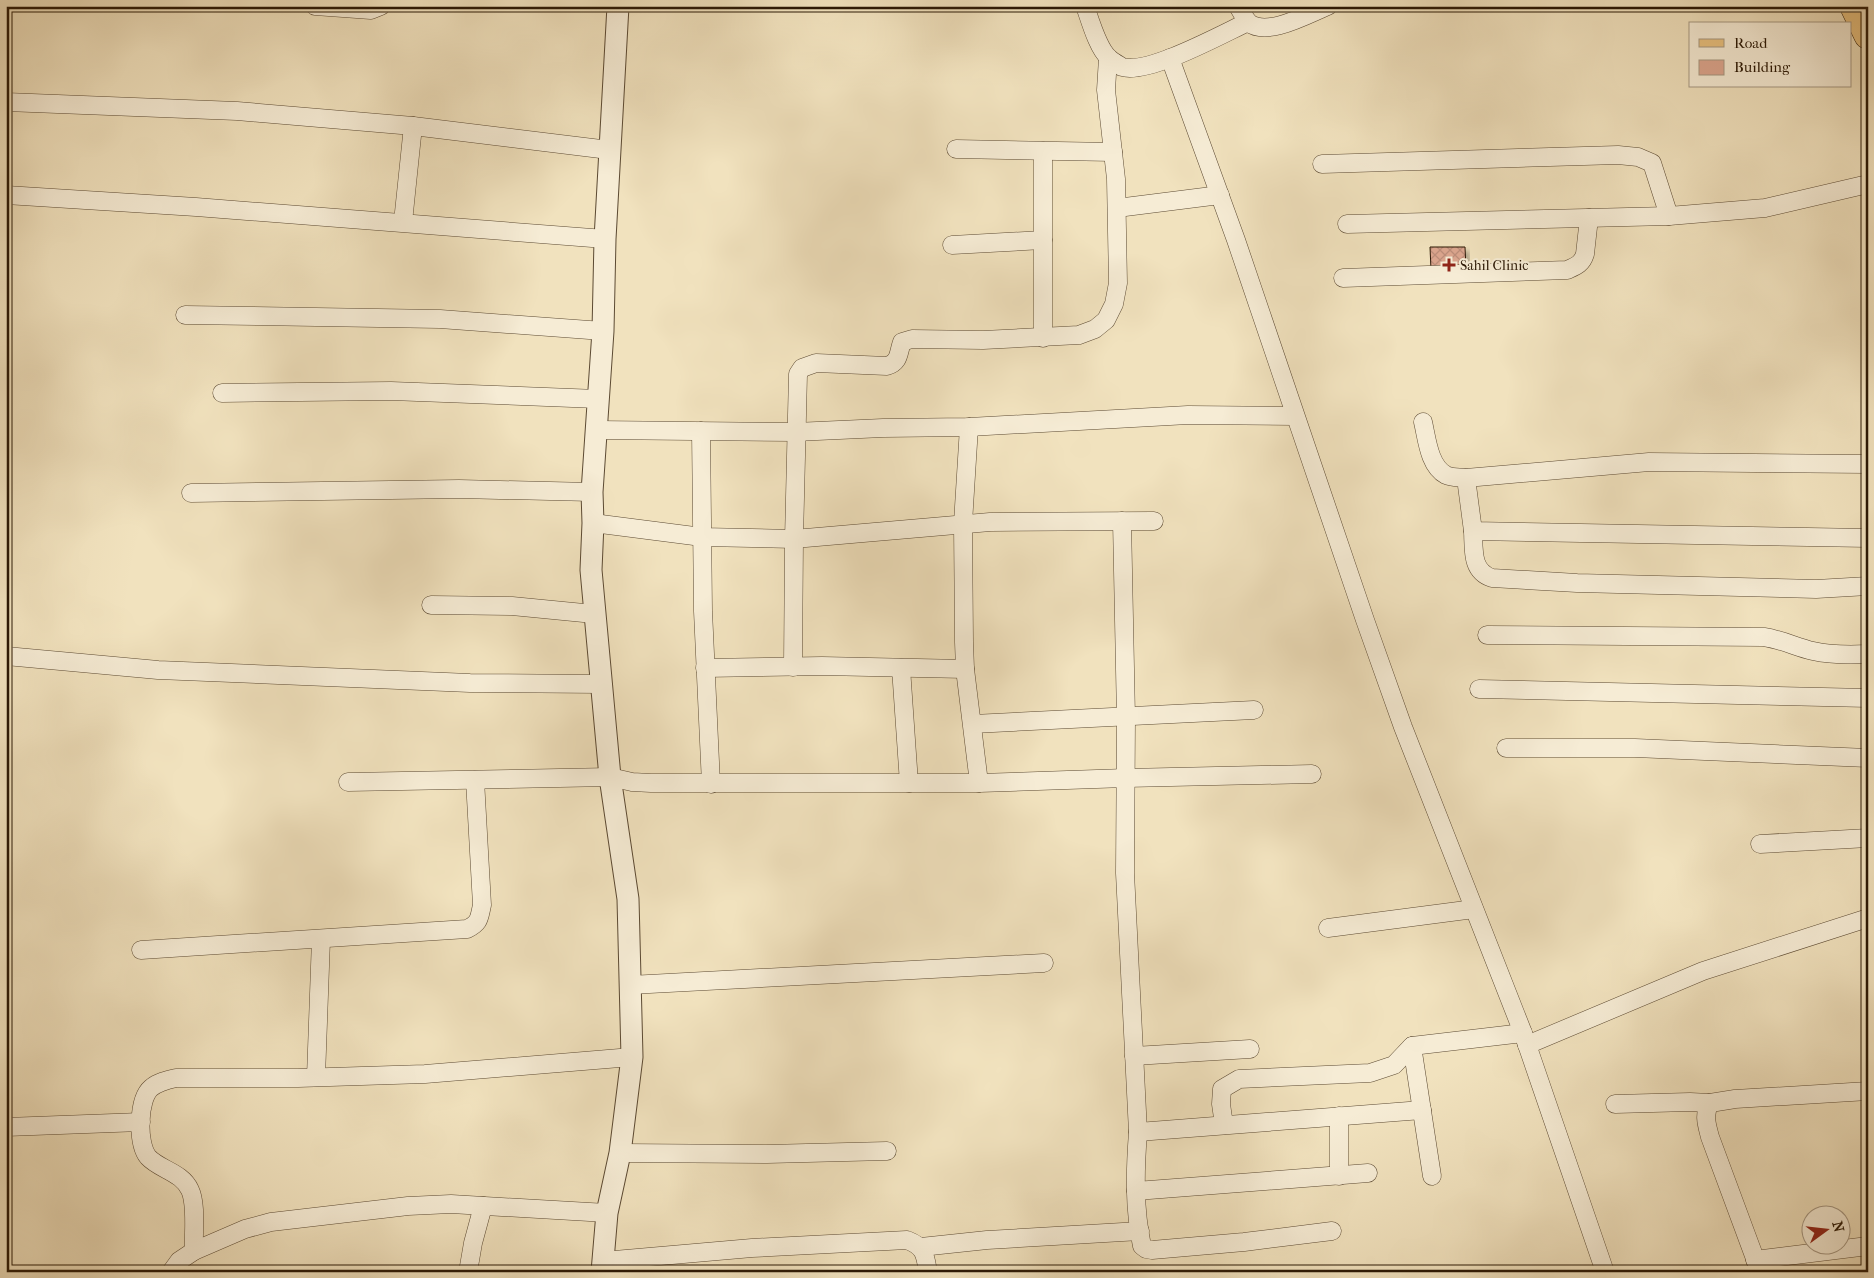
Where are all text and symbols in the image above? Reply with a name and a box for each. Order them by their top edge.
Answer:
legend [1689,22,1852,88]
text: Road [1734,34,1768,52]
text: Building [1734,58,1791,76]
place label: Sahil Clinic [1460,257,1528,274]
marker: Sahil Clinic [1442,258,1456,272]
north arrow [1802,1206,1852,1256]
text: N [1828,1219,1848,1234]

